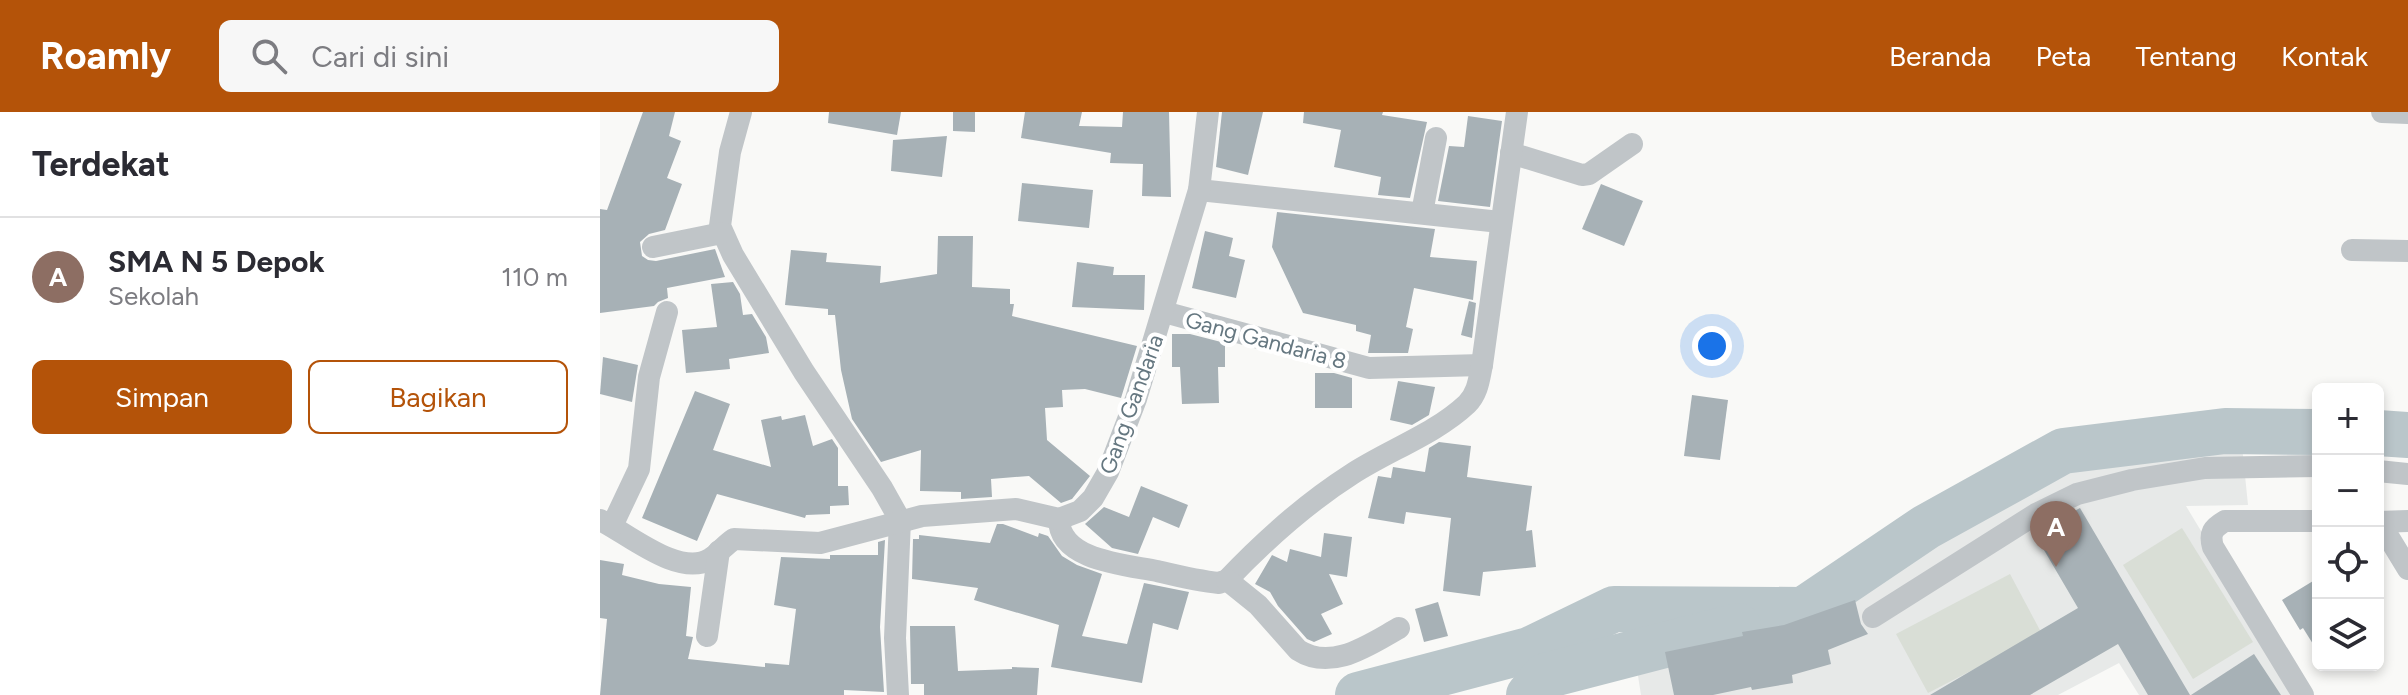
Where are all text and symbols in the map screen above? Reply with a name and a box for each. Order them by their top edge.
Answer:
search box [219,20,779,92]
text: Roamly [40,33,171,79]
icon: search [247,34,291,78]
text: Cari di sini [311,38,449,75]
text: Beranda [1889,39,1991,73]
text: Peta [2035,39,2091,73]
text: Tentang [2135,39,2237,73]
text: Kontak [2281,39,2368,73]
text: Terdekat [32,144,170,185]
text: SMA N 5 Depok [108,243,325,280]
text: A [49,261,67,293]
text: 110 m [501,261,568,293]
text: Sekolah [108,280,199,312]
street label: Gang Gandaria 8 [1182,306,1349,375]
your location [1692,326,1732,366]
street label: Gang Gandaria [1094,331,1169,478]
button: Simpan [32,360,292,434]
button: Bagikan [308,360,568,434]
map controls [2312,383,2384,671]
button: + [2312,383,2384,455]
button: − [2312,455,2384,527]
pin: A [2030,501,2082,567]
button: locate [2312,527,2384,599]
button: layers [2312,599,2384,671]

